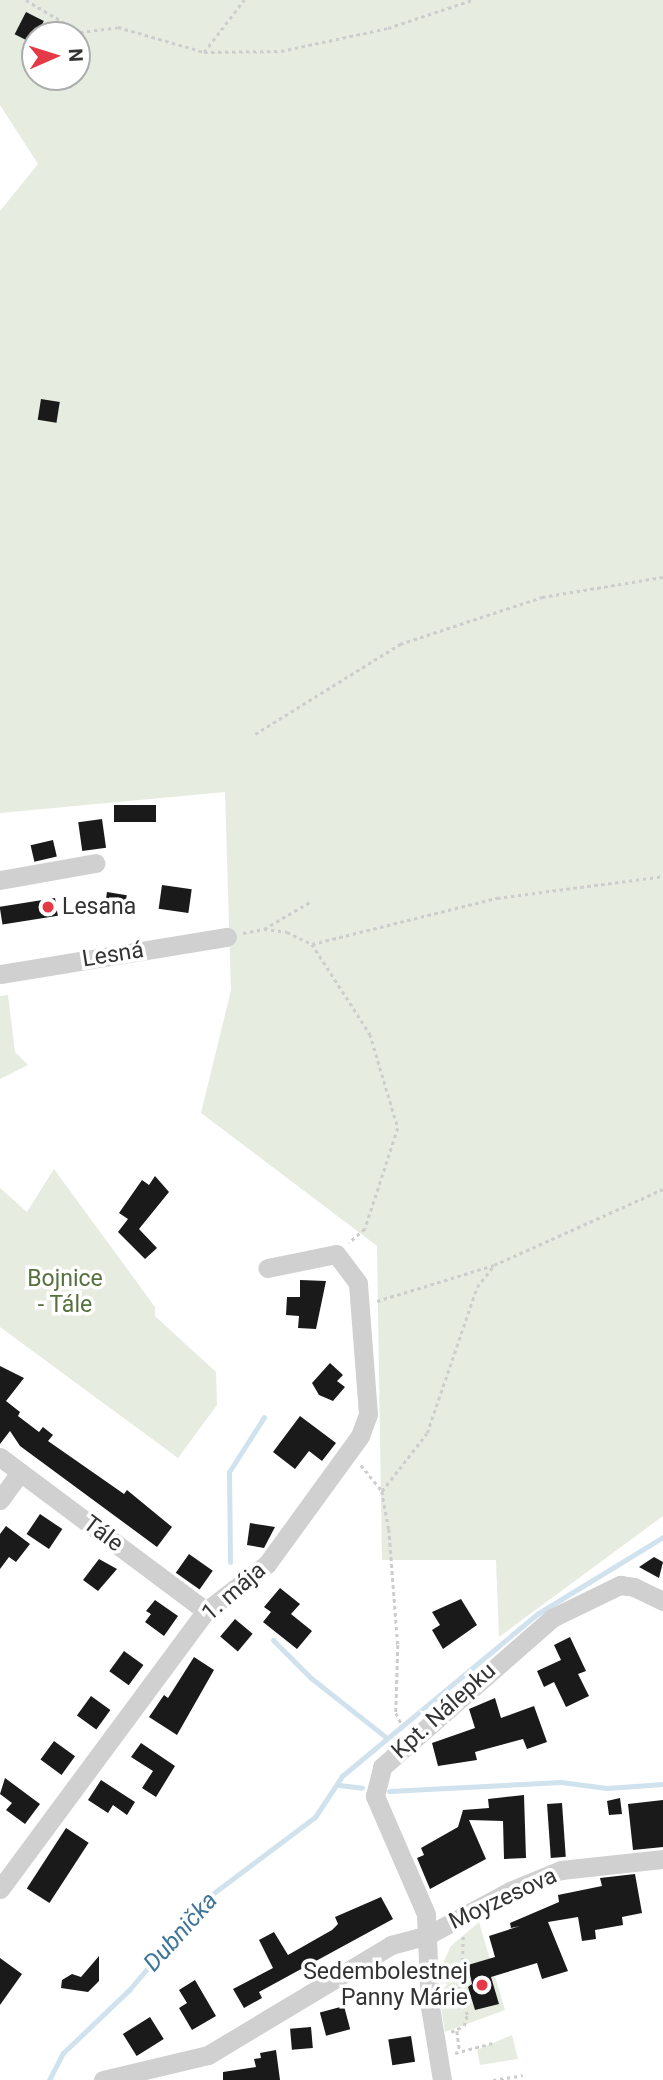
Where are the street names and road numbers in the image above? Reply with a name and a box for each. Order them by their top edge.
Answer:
street label: Lesná [80,937,146,973]
street label: Tále [78,1510,128,1558]
street label: 1. mája [196,1557,272,1627]
street label: Kpt. Nálepku [386,1657,502,1765]
street label: Moyzesova [445,1862,561,1936]

